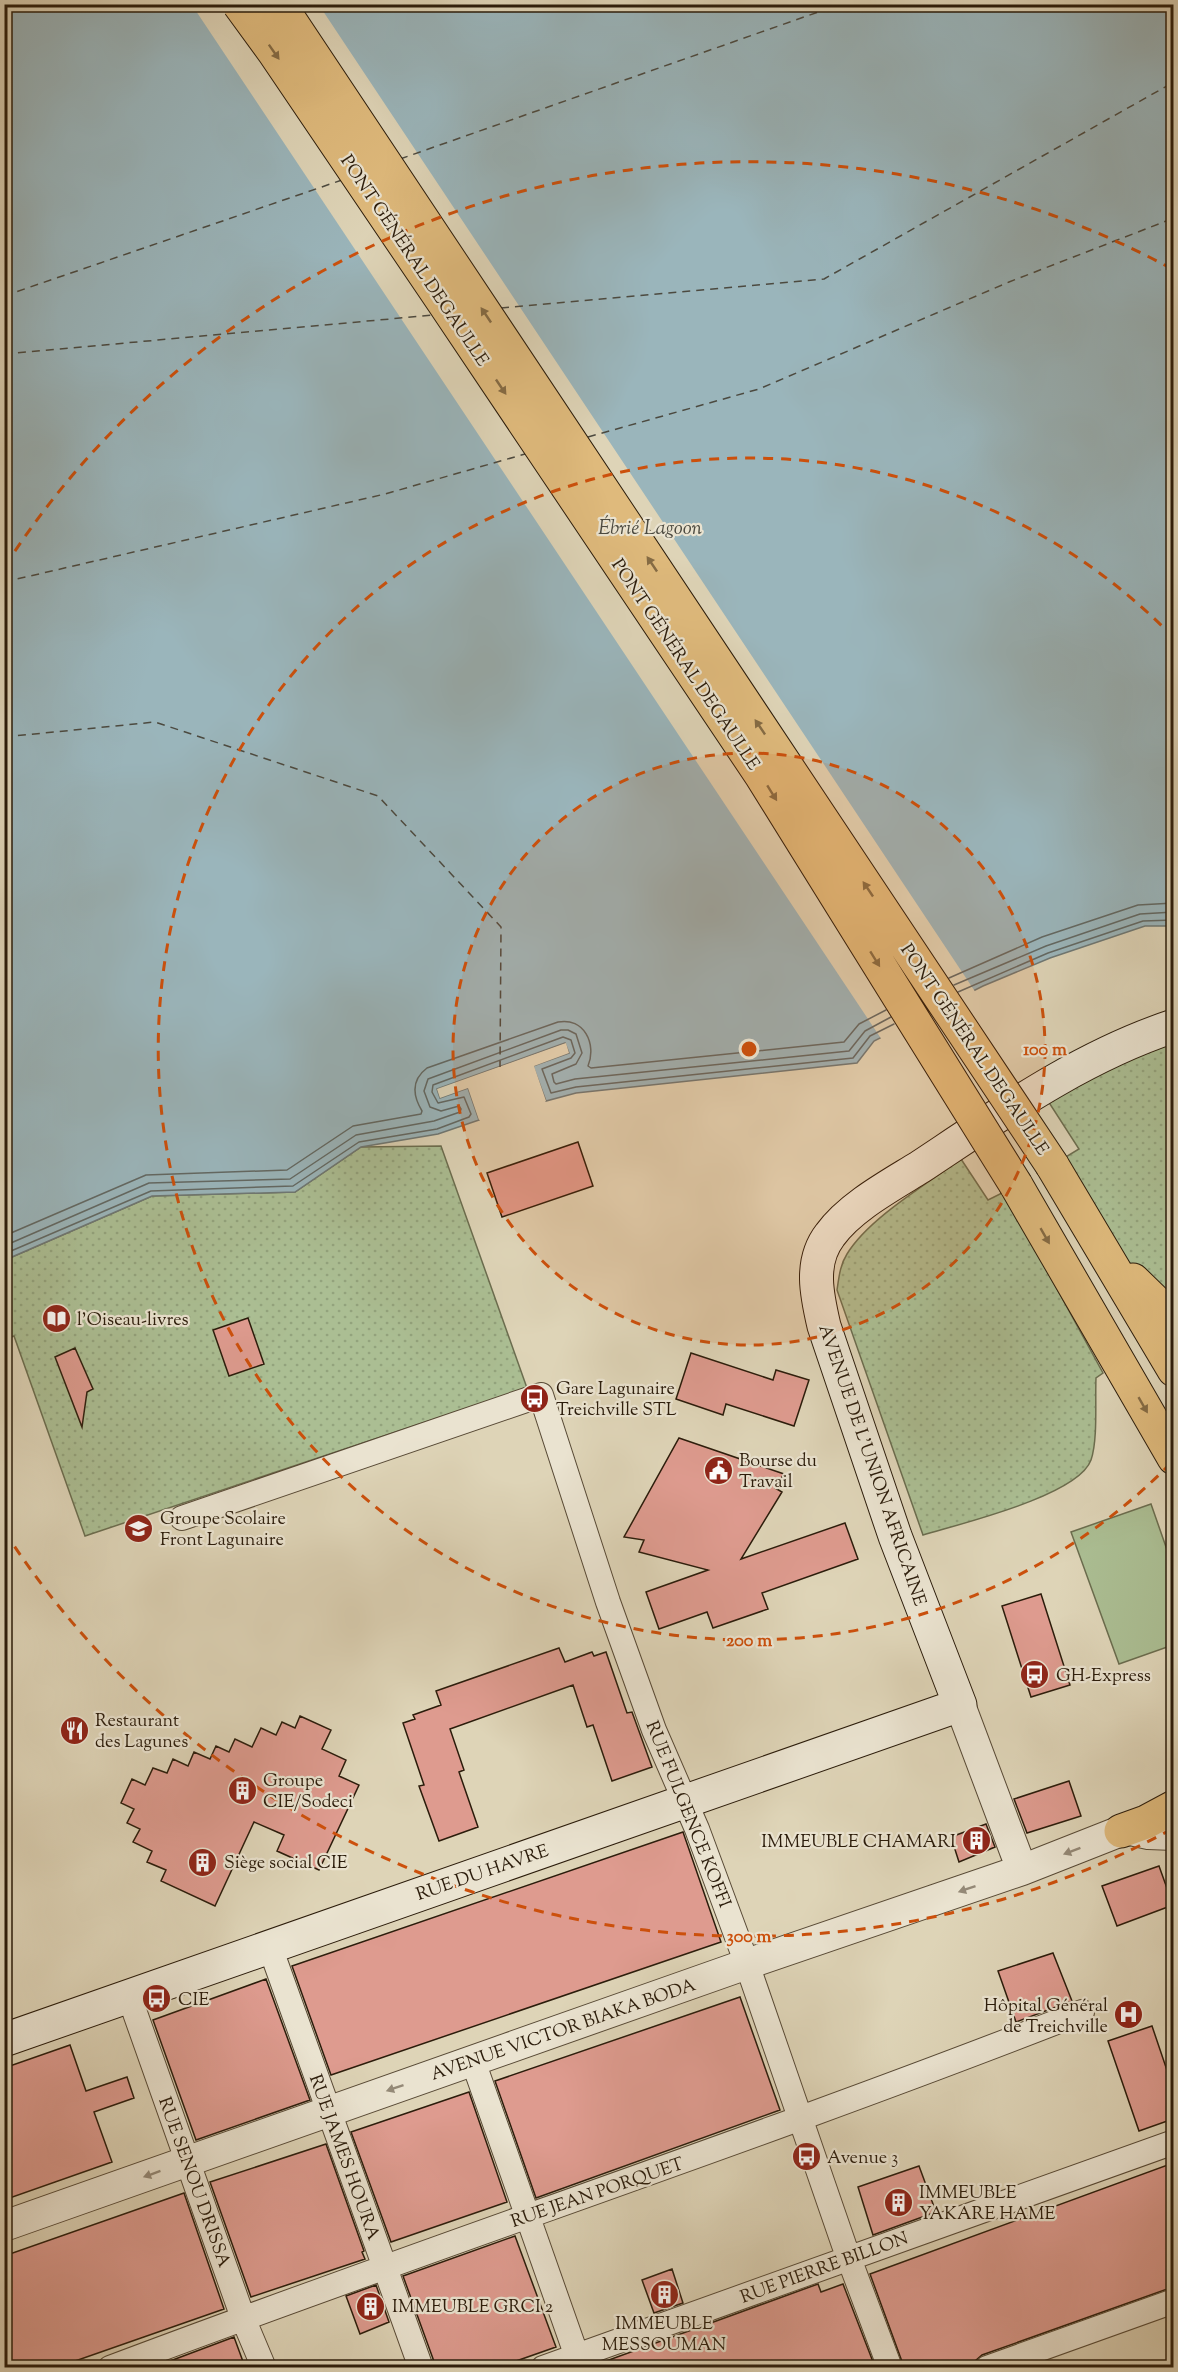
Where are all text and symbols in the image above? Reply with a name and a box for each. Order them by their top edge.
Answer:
one-way arrow [267,44,279,59]
street label: PONT GÉNÉRAL DEGAULLE [333,150,494,372]
one-way arrow [480,306,491,323]
one-way arrow [495,379,506,395]
water label: Ébrié Lagoon [598,515,703,544]
street label: PONT GÉNÉRAL DEGAULLE [604,554,765,776]
one-way arrow [646,557,658,573]
one-way arrow [754,719,766,735]
one-way arrow [767,785,778,802]
one-way arrow [863,881,874,897]
street label: PONT GÉNÉRAL DEGAULLE [893,939,1054,1161]
one-way arrow [870,951,881,967]
text: 100 m [1023,1038,1067,1064]
centre of rings [739,1039,759,1059]
one-way arrow [1040,1228,1051,1244]
library icon: l'Oiseau-livres [40,1303,72,1335]
place label: l'Oiseau-livres [77,1308,189,1334]
street label: AVENUE DE L'UNION AFRICAINE [811,1321,932,1610]
place label: Gare Lagunaire Treichville STL [556,1377,677,1424]
bus stop icon: Gare Lagunaire Treichville STL [519,1382,551,1414]
one-way arrow [1138,1397,1148,1414]
place label: Bourse du Travail [739,1449,817,1496]
public building icon: Bourse du Travail [702,1454,734,1486]
place label: Groupe Scolaire Front Lagunaire [160,1507,286,1554]
school or university icon: Groupe Scolaire Front Lagunaire [123,1512,155,1544]
text: 200 m [726,1629,772,1655]
bus stop icon: GH-Express [1019,1659,1051,1691]
place label: GH-Express [1056,1664,1151,1690]
place label: Restaurant des Lagunes [95,1709,188,1756]
restaurant icon: Restaurant des Lagunes [58,1714,90,1746]
street label: RUE FULGENCE KOFFI [638,1717,737,1912]
place label: Groupe CIE/Sodeci [263,1769,353,1816]
building icon: Groupe CIE/Sodeci [226,1774,258,1806]
building icon: IMMEUBLE CHAMARI [961,1825,993,1857]
place label: IMMEUBLE CHAMARI [761,1830,956,1856]
street label: RUE DU HAVRE [413,1839,553,1909]
building icon: Siège social CIE [187,1846,219,1878]
one-way arrow [1062,1846,1080,1856]
place label: Siège social CIE [224,1851,348,1877]
one-way arrow [957,1884,975,1894]
text: 300 m [727,1925,772,1951]
street label: AVENUE VICTOR BIAKA BODA [428,1973,700,2089]
bus stop icon: CIE [141,1983,173,2015]
place label: CIE [178,1988,209,2014]
place label: Hôpital Général de Treichville [984,1994,1108,2041]
hospital icon: Hôpital Général de Treichville [1113,1999,1145,2031]
street label: RUE JAMES HOURA [301,2071,385,2245]
one-way arrow [386,2084,404,2094]
street label: RUE SENOU DRISSA [150,2094,236,2272]
bus stop icon: Avenue 3 [790,2141,822,2173]
place label: Avenue 3 [827,2146,898,2172]
street label: RUE JEAN PORQUET [508,2152,688,2236]
one-way arrow [143,2170,161,2180]
place label: IMMEUBLE YAKARE HAME [919,2181,1056,2228]
building icon: IMMEUBLE YAKARE HAME [882,2186,914,2218]
street label: RUE PIERRE BILLON [737,2226,912,2311]
building icon: IMMEUBLE MESSOUMAN [648,2278,680,2310]
building icon: IMMEUBLE GRCI 2 [355,2290,387,2322]
place label: IMMEUBLE GRCI 2 [392,2295,554,2321]
place label: IMMEUBLE MESSOUMAN [602,2312,726,2359]

